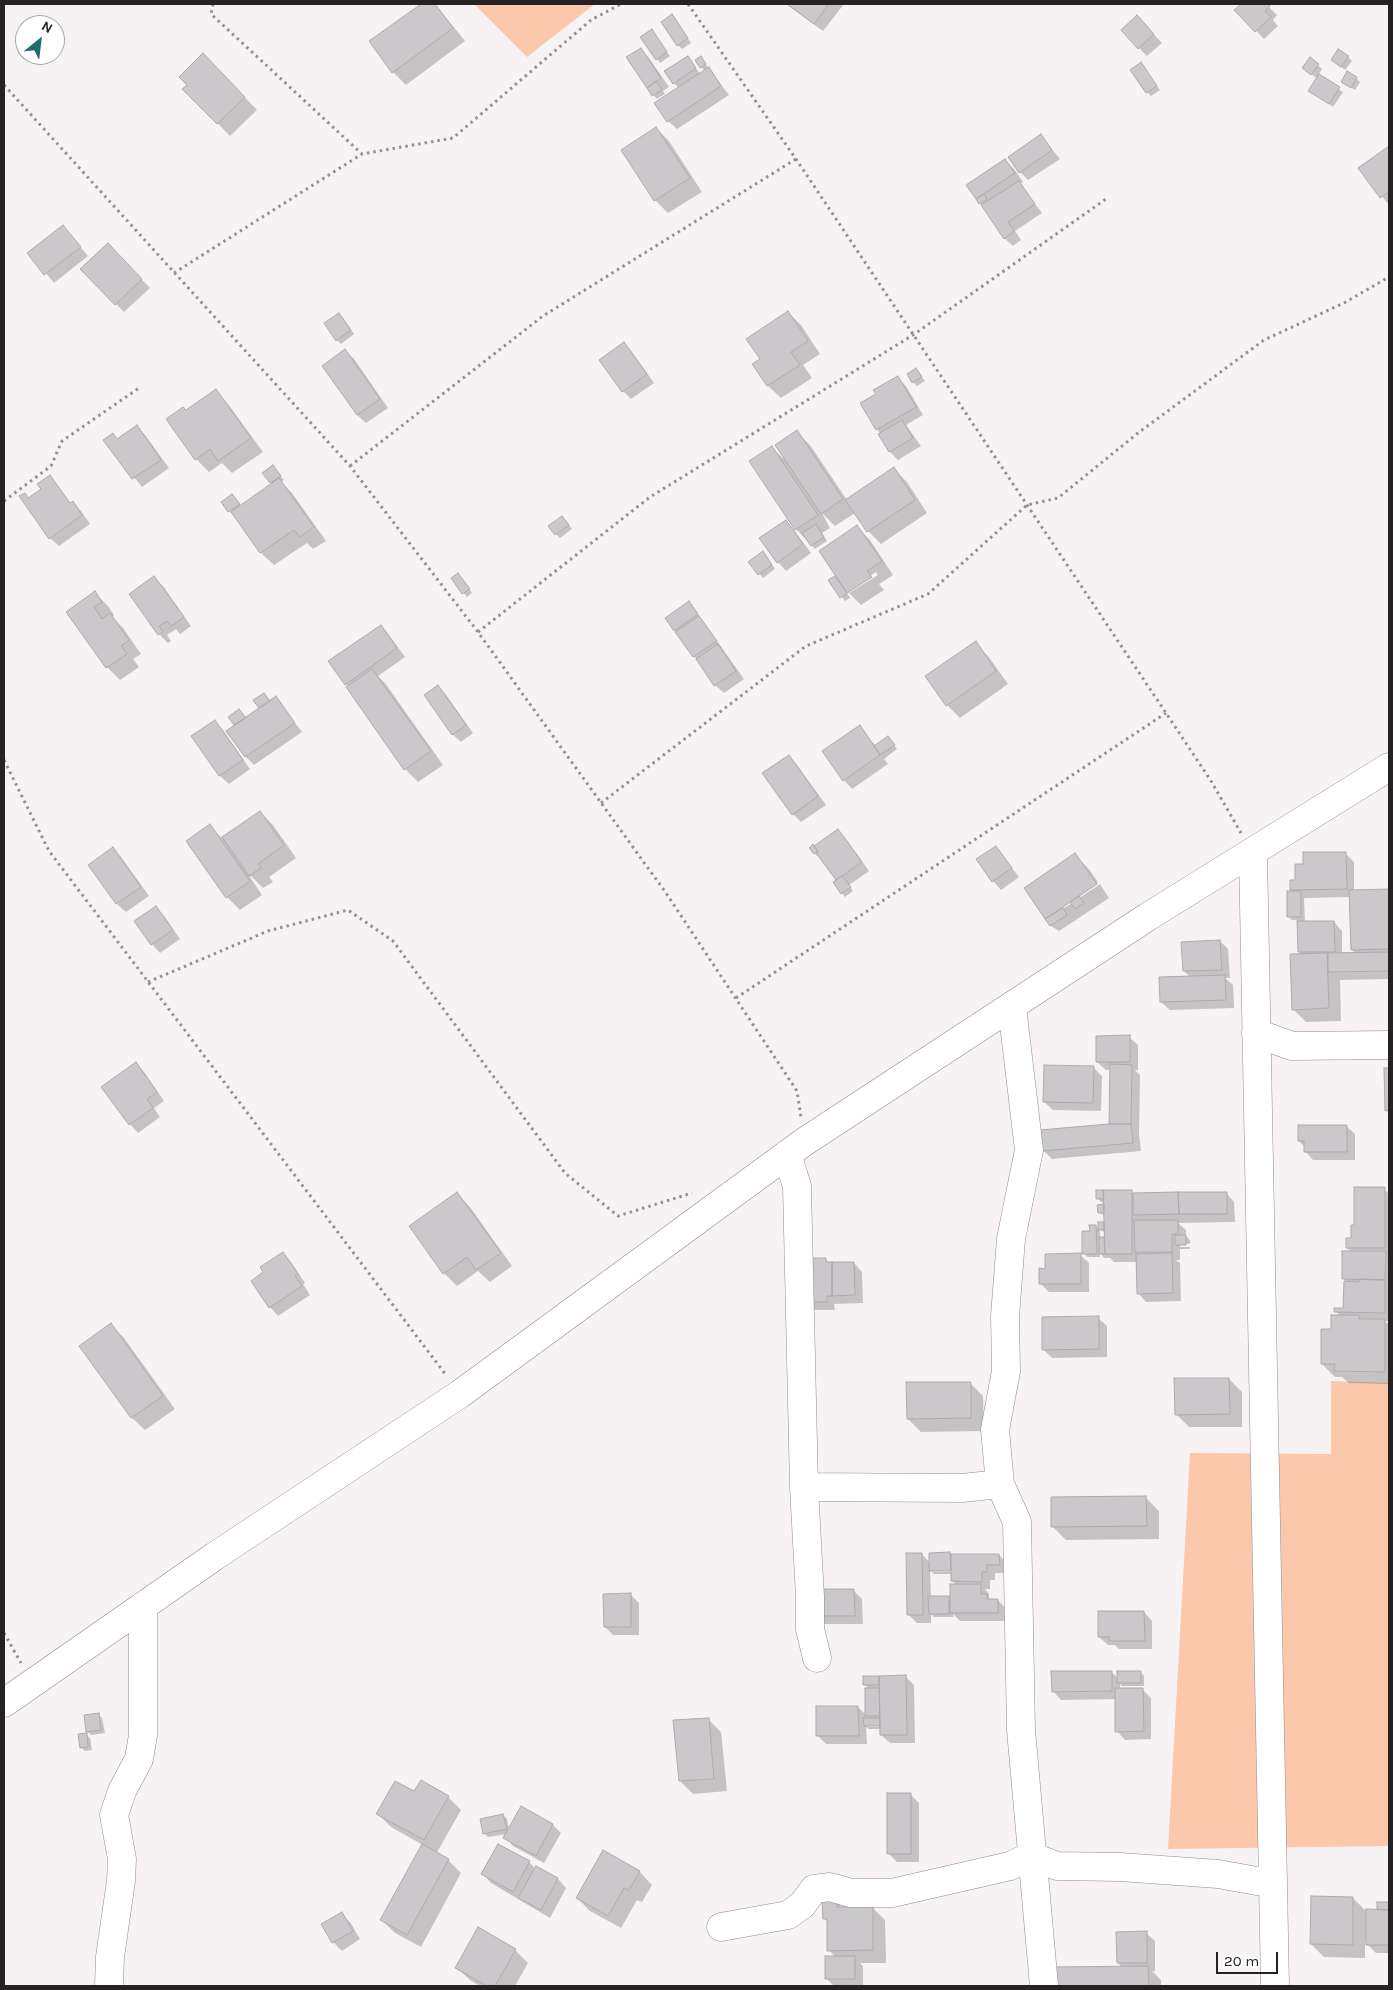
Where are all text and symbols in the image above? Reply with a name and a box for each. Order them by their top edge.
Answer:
north arrow [15,15,65,65]
text: N [39,17,56,37]
scale bar [1218,1942,1280,1974]
text: 20 m [1224,1952,1259,1970]

